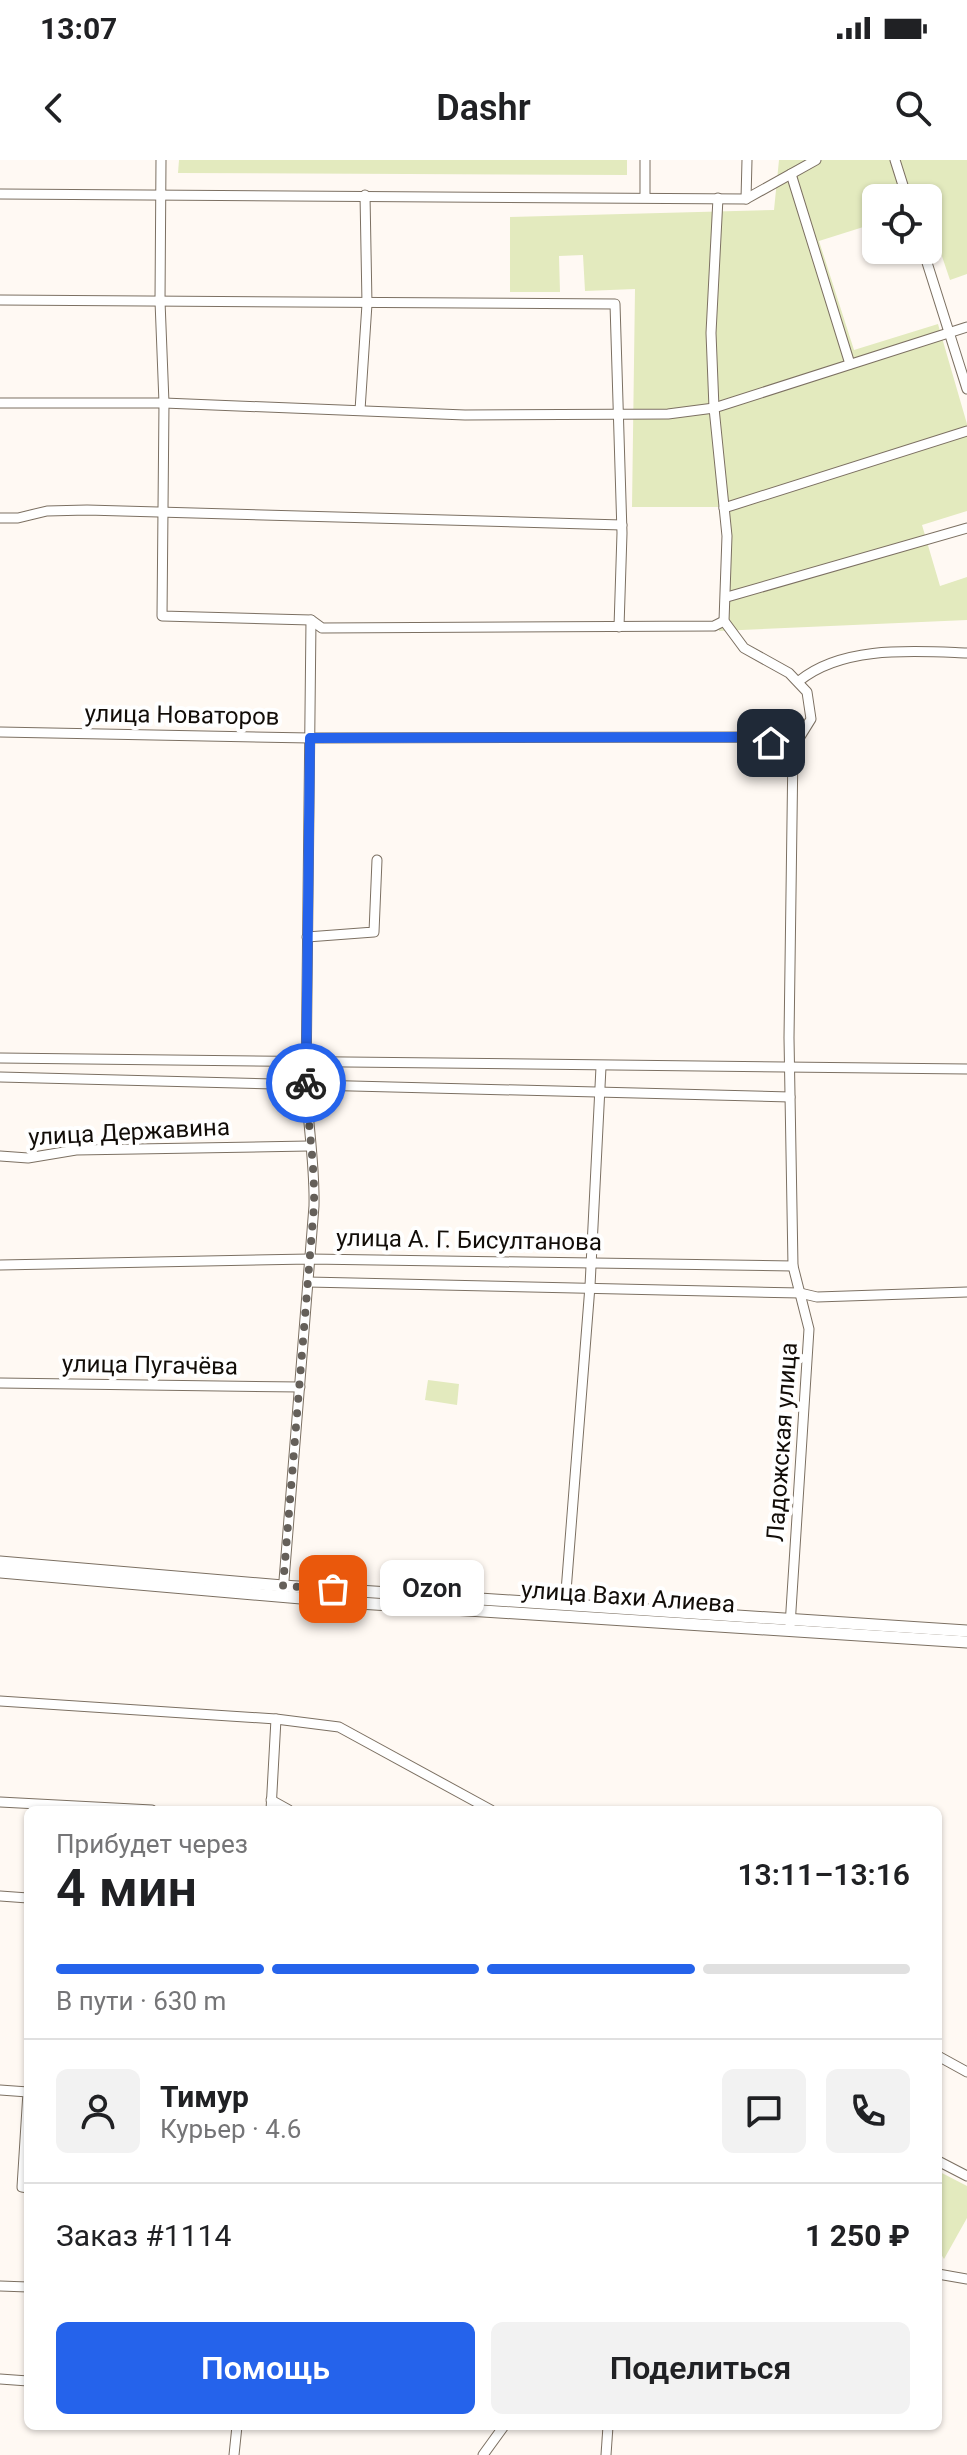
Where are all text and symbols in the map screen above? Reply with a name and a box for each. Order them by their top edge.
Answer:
text: 13:07 [40,11,117,46]
icon: back [32,86,76,130]
icon: search [891,86,935,130]
text: Dashr [436,87,531,129]
map controls [862,184,942,264]
button: locate [862,184,942,264]
street label: улица Новаторов [84,699,280,731]
pin [737,709,805,777]
icon: home [749,721,793,765]
courier [266,1043,346,1123]
icon: bike [284,1061,328,1105]
street label: улица Державина [27,1113,231,1151]
street label: улица А. Г. Бисултанова [336,1224,602,1256]
street label: Ладожская улица [761,1341,803,1543]
street label: улица Пугачёва [62,1349,238,1381]
pin [299,1555,367,1623]
callout: Ozon [381,1561,485,1617]
icon: bag [311,1567,355,1611]
text: Ozon [402,1573,462,1603]
street label: улица Вахи Алиева [520,1576,736,1618]
text: Прибудет через [56,1829,248,1859]
text: 13:11–13:16 [737,1857,910,1892]
text: 4 мин [56,1858,197,1919]
text: В пути · 630 m [56,1986,226,2016]
button: person [56,2069,140,2153]
button: chat [722,2069,806,2153]
button: phone [826,2069,910,2153]
text: Тимур [160,2079,249,2114]
text: Курьер · 4.6 [160,2114,301,2144]
text: Заказ #1114 [56,2218,231,2253]
text: 1 250 ₽ [805,2218,910,2253]
button: Помощь [56,2322,475,2414]
button: Поделиться [491,2322,910,2414]

